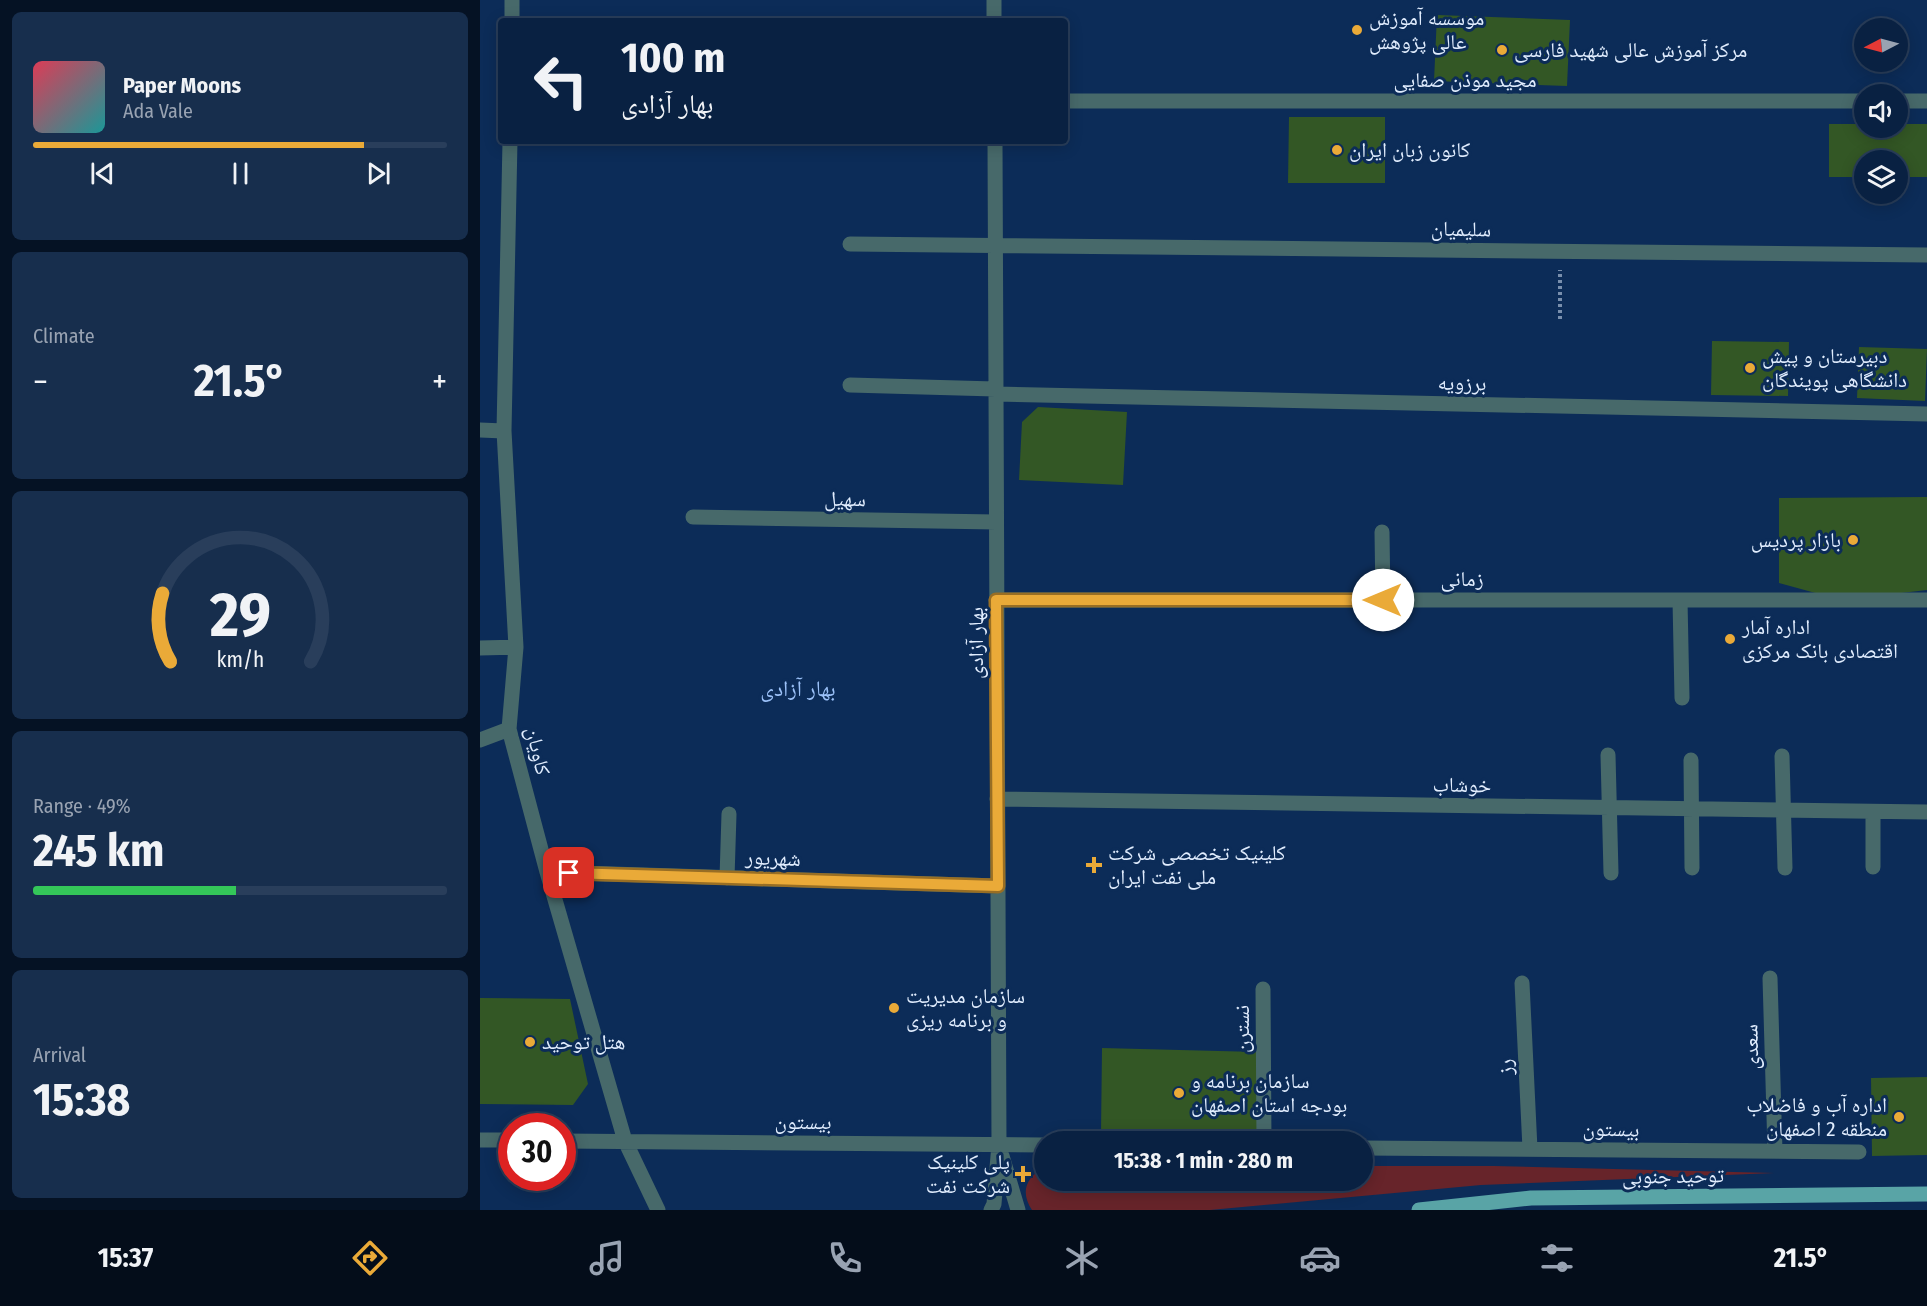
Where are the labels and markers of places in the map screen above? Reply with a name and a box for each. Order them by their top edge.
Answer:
place label: موسسه آموزش عالی پژوهش [1369,5,1484,55]
marker: موسسه آموزش عالی پژوهش [1350,23,1364,37]
place label: مرکز آموزش عالی شهید فارسی [1514,37,1747,63]
marker: مرکز آموزش عالی شهید فارسی [1495,43,1509,57]
place label: کانون زبان ایران [1349,137,1471,163]
marker: کانون زبان ایران [1330,143,1344,157]
place label: دبیرستان و پیش دانشگاهی پویندگان [1762,343,1907,393]
marker: دبیرستان و پیش دانشگاهی پویندگان [1743,361,1757,375]
place label: بازار پردیس [1751,527,1841,553]
marker: بازار پردیس [1846,533,1860,547]
place label: اداره آمار اقتصادی بانک مرکزی [1741,614,1898,664]
marker: اداره آمار اقتصادی بانک مرکزی [1723,632,1737,646]
place label: کلینیک تخصصی شرکت ملی نفت ایران [1108,840,1286,890]
pin [543,847,594,898]
marker: کلینیک تخصصی شرکت ملی نفت ایران [1085,856,1103,874]
place label: سازمان مدیریت و برنامه ریزی [906,983,1025,1033]
marker: سازمان مدیریت و برنامه ریزی [887,1001,901,1015]
place label: هتل توحید [542,1029,625,1055]
marker: هتل توحید [523,1035,537,1049]
place label: سازمان برنامه و بودجه استان اصفهان [1191,1068,1347,1118]
marker: سازمان برنامه و بودجه استان اصفهان [1172,1086,1186,1100]
place label: اداره آب و فاضلاب منطقه 2 اصفهان [1746,1092,1887,1142]
marker: اداره آب و فاضلاب منطقه 2 اصفهان [1892,1110,1906,1124]
place label: پلی کلینیک شرکت نفت [926,1149,1010,1199]
marker: پلی کلینیک شرکت نفت [1014,1165,1032,1183]

